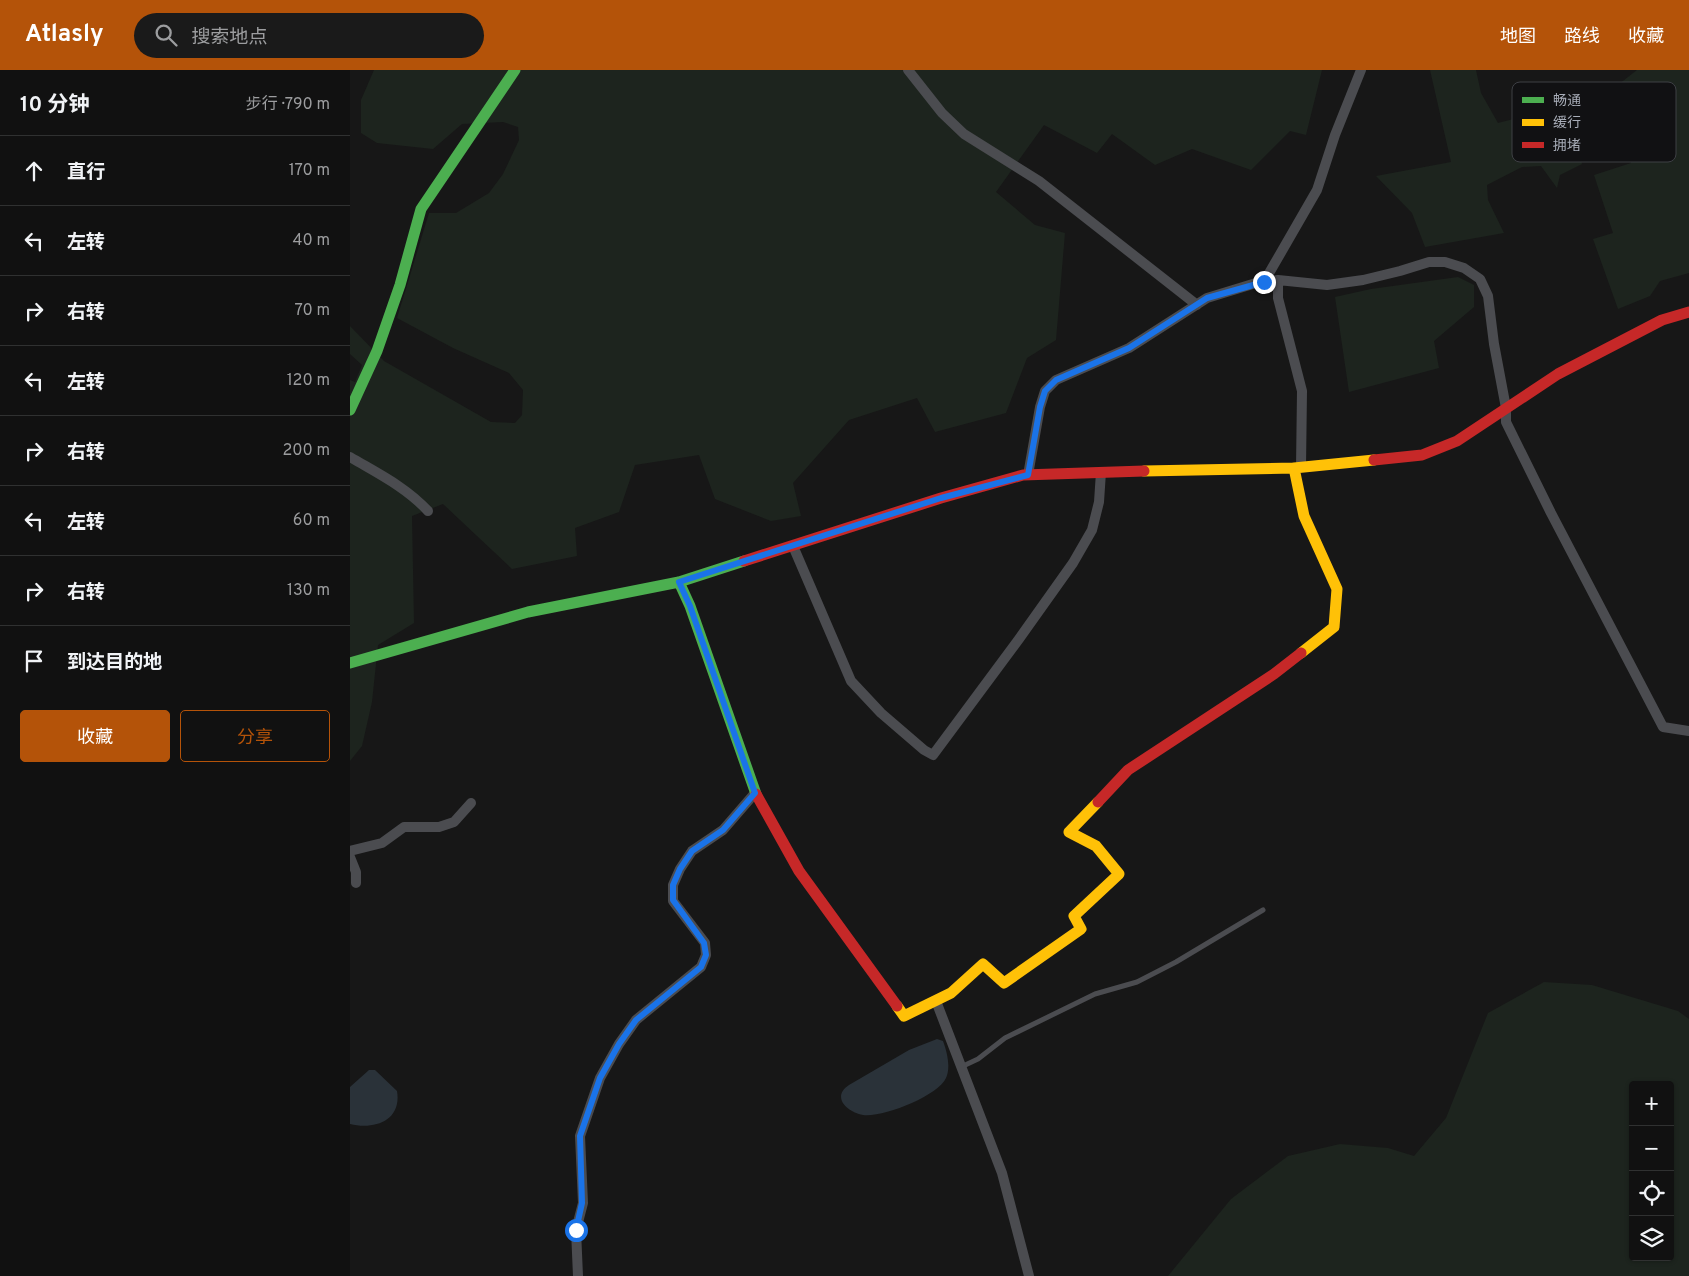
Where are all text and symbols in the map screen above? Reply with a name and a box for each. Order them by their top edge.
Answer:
search box [134,13,484,58]
text: Atlasly [25,20,104,50]
icon: search [152,21,180,49]
text: 搜索地点 [192,26,268,50]
text: 地图 [1500,26,1536,49]
text: 路线 [1564,26,1600,49]
text: 收藏 [1628,26,1664,49]
legend [1512,82,1676,162]
text: 10 分钟 [20,92,89,119]
text: 畅通 [1553,93,1581,110]
text: 步行 · 790 m [246,95,330,115]
text: 缓行 [1553,115,1581,132]
text: 拥堵 [1553,138,1581,155]
icon: ahead [20,157,48,185]
text: 直行 [67,161,105,185]
text: 170 m [289,161,330,181]
icon: left [20,227,48,255]
text: 左转 [67,231,105,255]
text: 40 m [292,231,330,251]
route end [1253,271,1276,294]
icon: right [20,297,48,325]
text: 右转 [67,301,105,325]
text: 70 m [295,301,330,321]
icon: left [20,367,48,395]
text: 左转 [67,371,105,395]
text: 120 m [287,371,330,391]
icon: right [20,437,48,465]
text: 右转 [67,441,105,465]
text: 200 m [282,441,330,461]
icon: left [20,507,48,535]
text: 左转 [67,511,105,535]
text: 60 m [293,511,330,531]
icon: right [20,577,48,605]
text: 右转 [67,581,105,605]
text: 130 m [287,581,330,601]
icon: arrive [20,647,48,675]
text: 到达目的地 [67,651,162,675]
button: 收藏 [20,710,170,762]
button: 分享 [180,710,330,762]
map controls [1629,1081,1674,1261]
button: + [1629,1081,1674,1126]
button: − [1629,1126,1674,1171]
button: locate [1629,1171,1674,1216]
button: layers [1629,1216,1674,1261]
route start [565,1219,588,1242]

